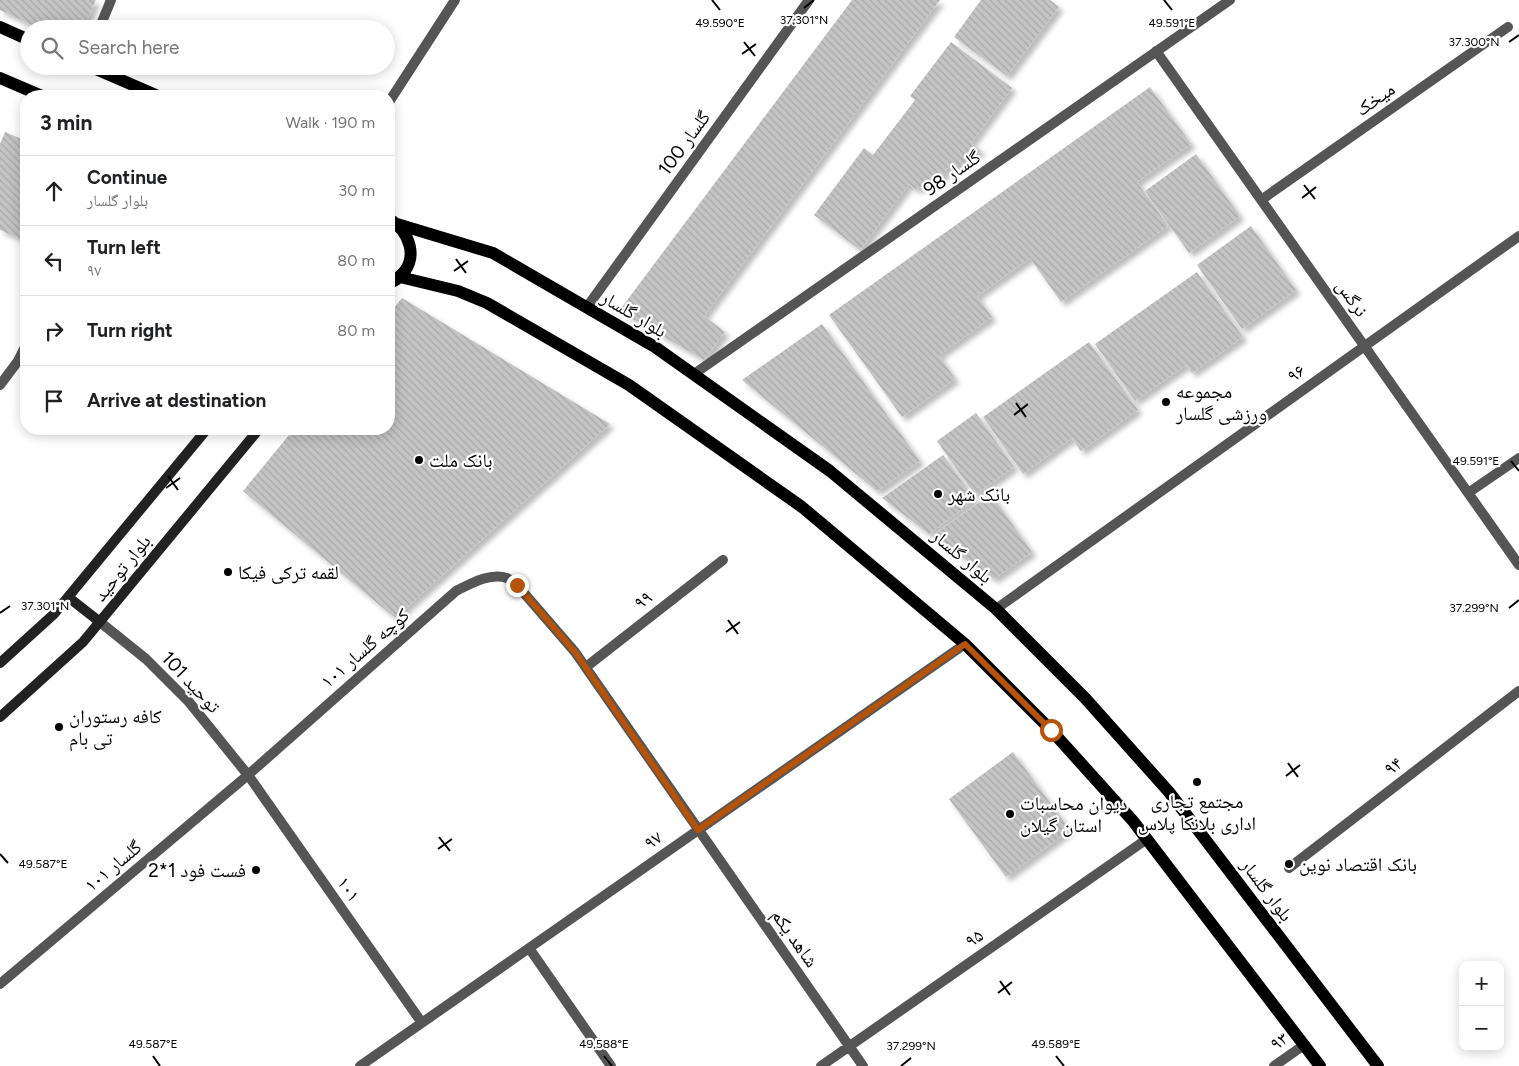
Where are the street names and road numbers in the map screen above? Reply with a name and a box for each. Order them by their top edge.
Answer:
street label: میخک [1351,77,1399,121]
street label: گلسار 100 [653,106,715,180]
street label: گلسار 98 [919,145,985,201]
street label: نرگس [1331,275,1373,321]
street label: بلوار گلسار [596,285,671,343]
street label: ۹۶ [1282,359,1310,387]
street label: بلوار گلسار [926,523,997,588]
street label: بلوار توحید [88,530,156,606]
street label: ۹۹ [629,586,657,614]
street label: کوچه گلسار ۱۰۱ [316,603,414,693]
street label: توحید 101 [157,646,226,718]
street label: ۹۴ [1379,752,1407,780]
street label: ۹۷ [639,825,667,854]
street label: گلسار ۱۰۱ [80,835,146,897]
street label: بلوار گلسار [1235,853,1298,926]
street label: ۱۰۱ [332,872,366,906]
street label: شاهد یکم [766,904,823,972]
street label: ۹۵ [960,924,988,952]
street label: ۹۳ [1265,1027,1293,1055]

